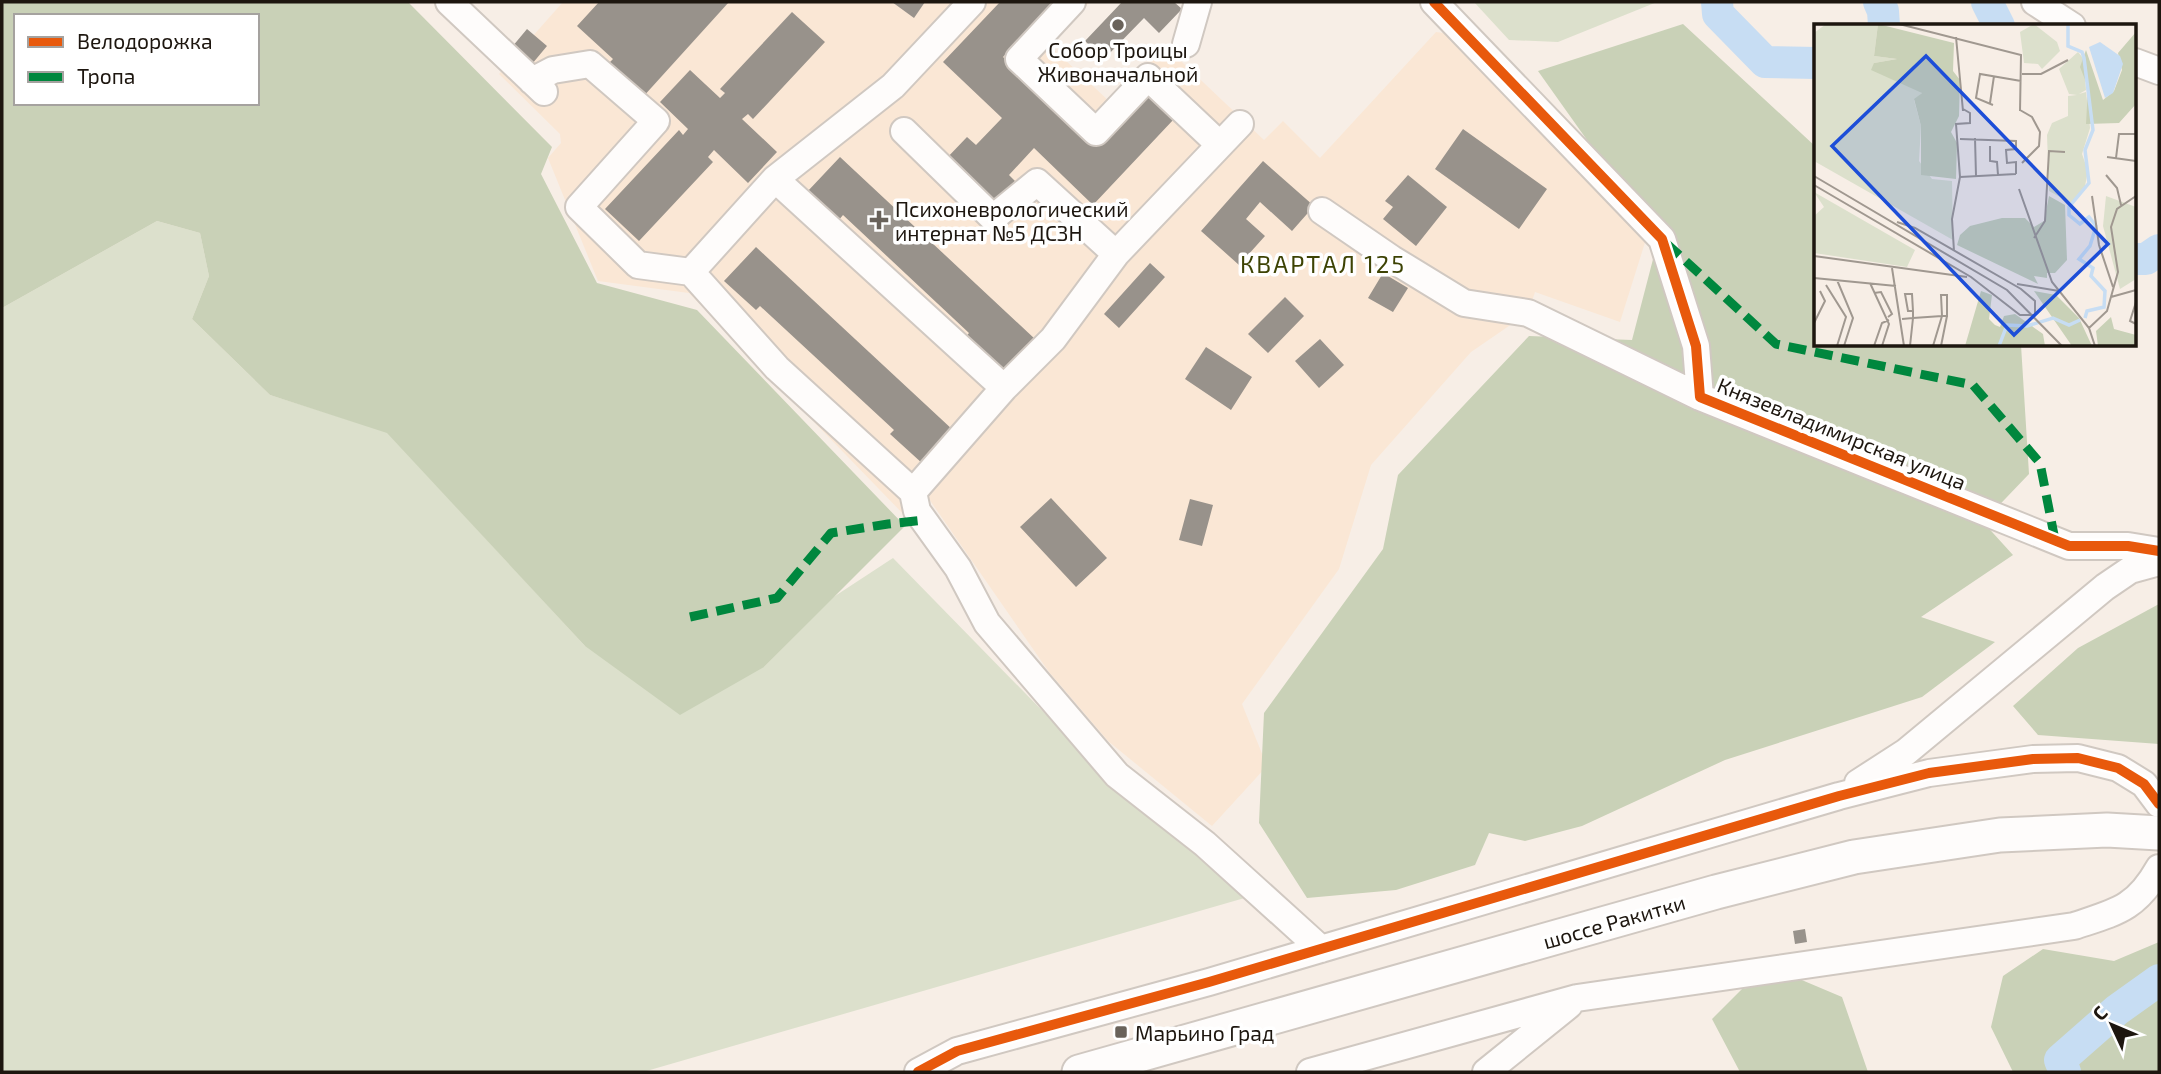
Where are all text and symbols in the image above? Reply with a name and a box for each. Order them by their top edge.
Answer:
legend [14,14,259,105]
marker: Собор Троицы Живоначальной [1110,17,1126,33]
inset map [1814,24,2136,346]
text: Велодорожка [77,28,213,53]
place label: Собор Троицы Живоначальной [1038,37,1198,86]
text: Тропа [77,63,135,88]
place label: Психоневрологический интернат №5 ДСЗН [895,196,1128,245]
marker: Психоневрологический интернат №5 ДСЗН [869,210,889,230]
district label: КВАРТАЛ 125 [1240,249,1406,278]
street label: Князевладимирская улица [1714,372,1970,495]
street label: шоссе Ракитки [1540,889,1688,953]
north arrow [2077,990,2147,1060]
text: С [2087,1001,2112,1025]
place label: Марьино Град [1135,1020,1274,1045]
marker: Марьино Град [1113,1024,1129,1040]

